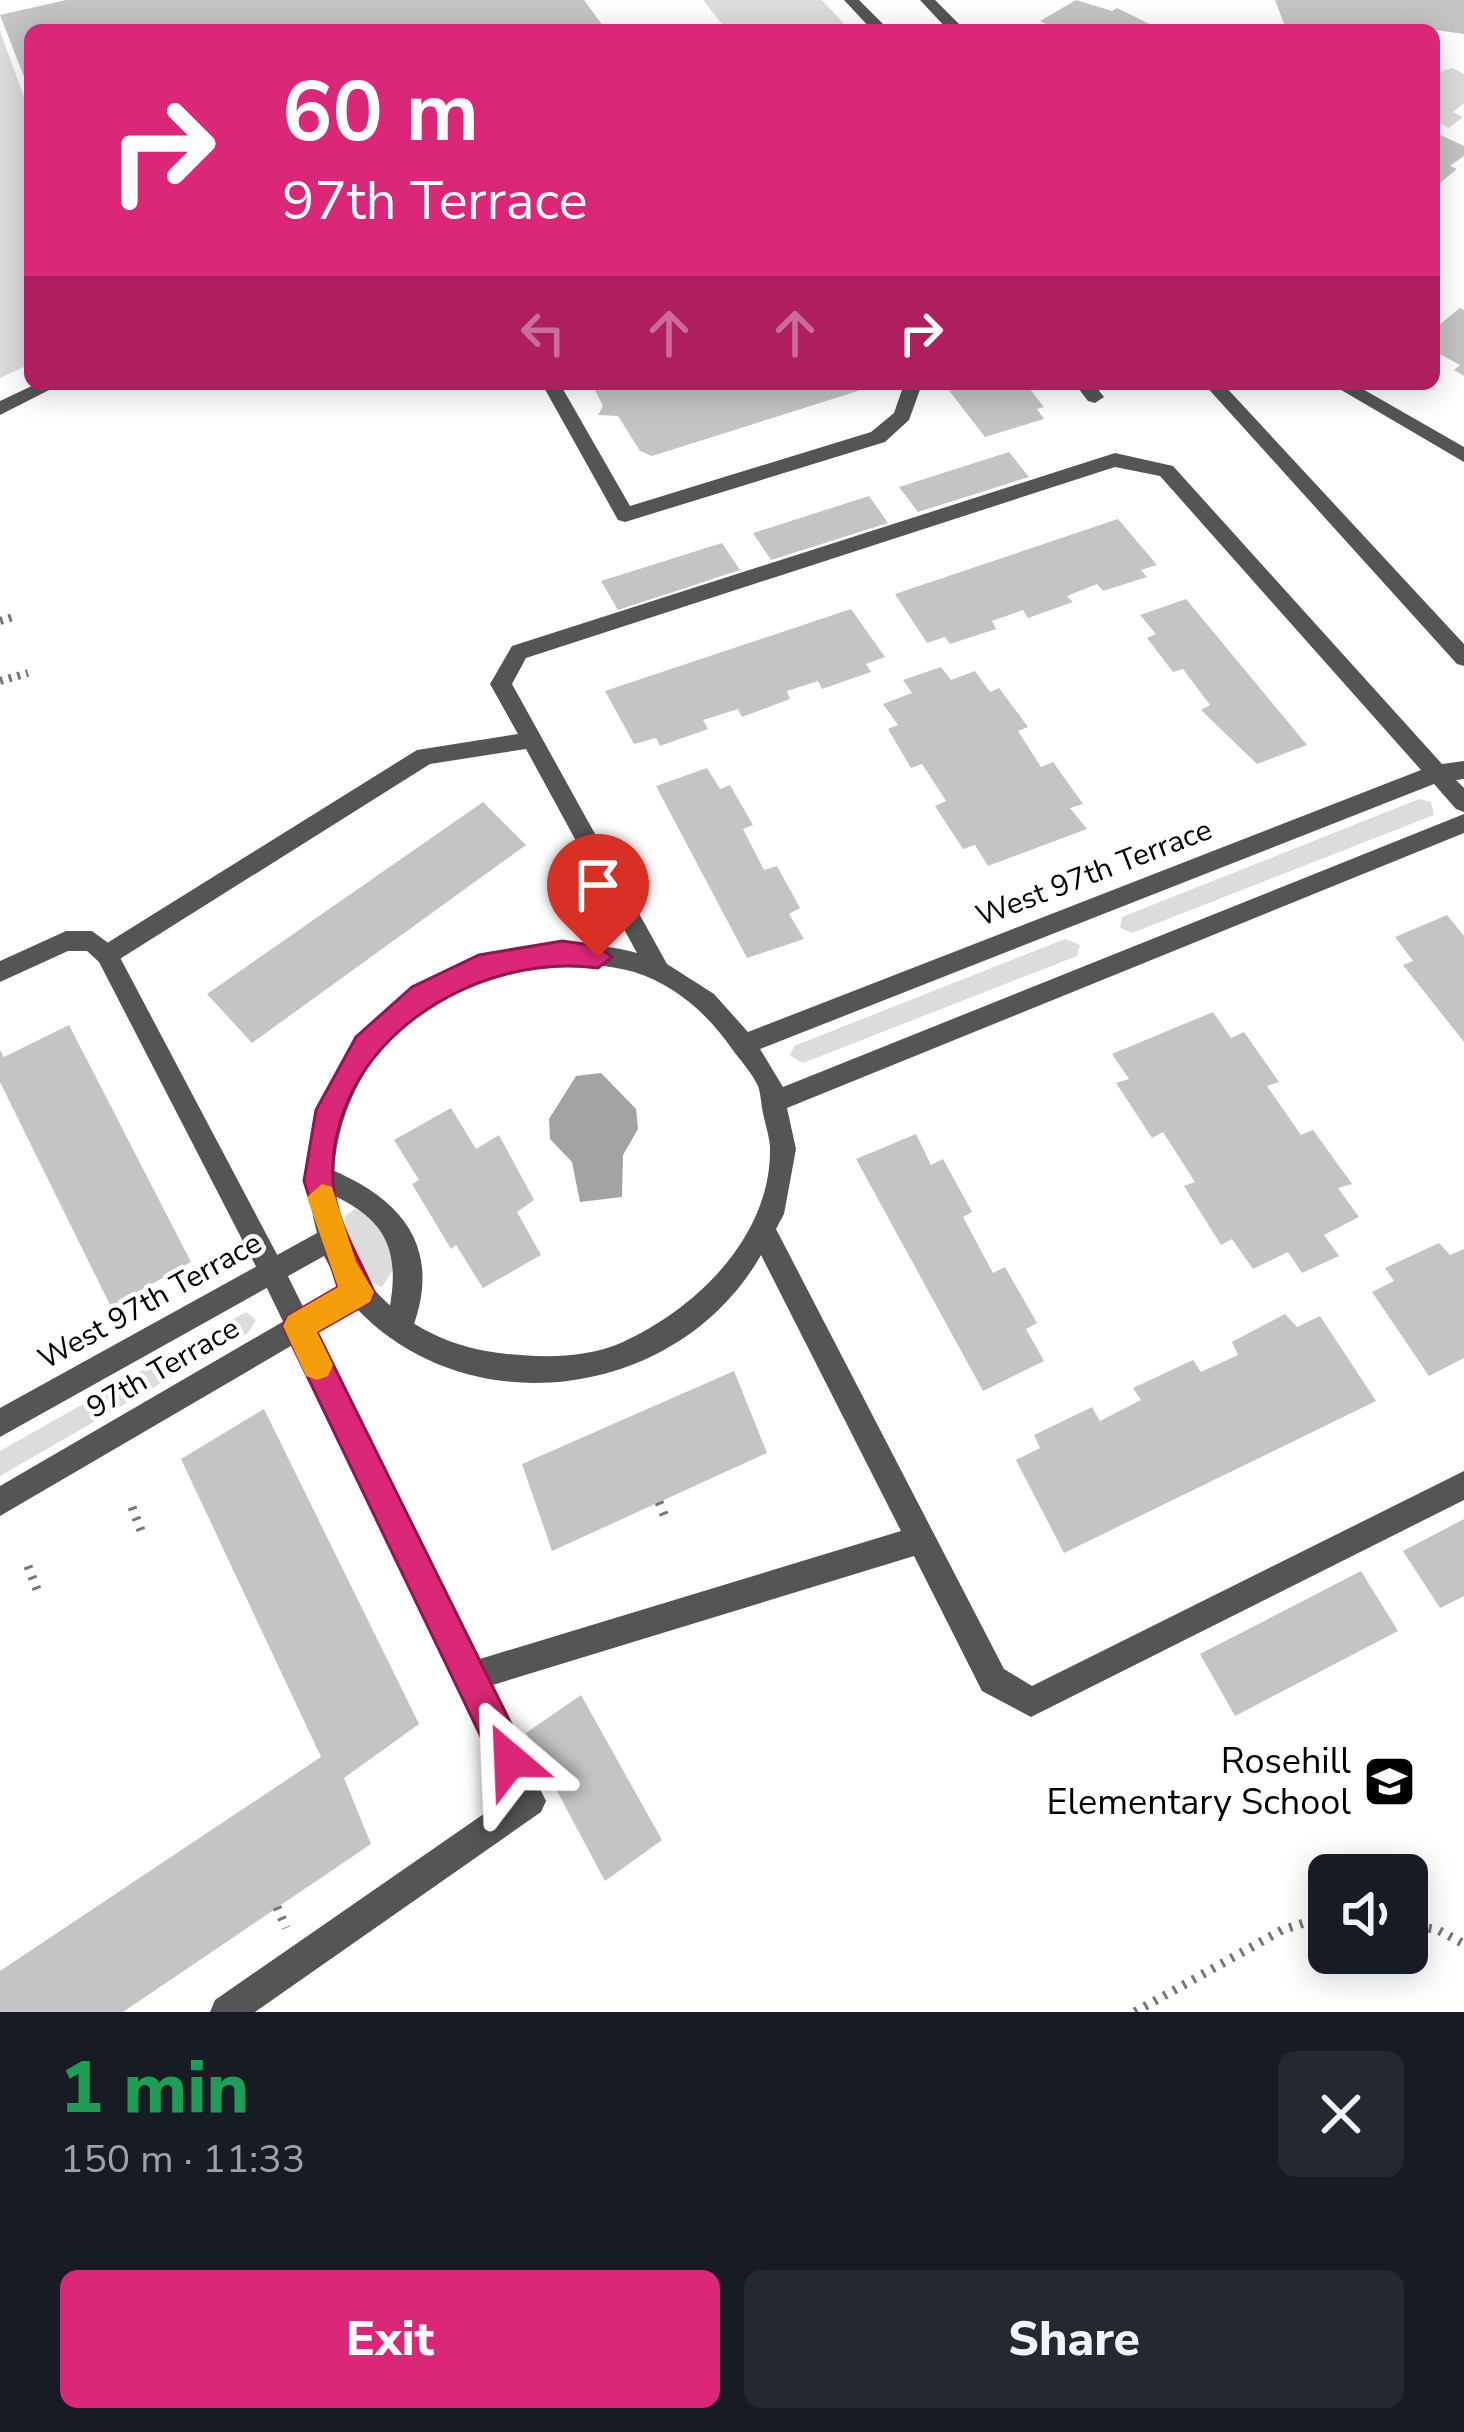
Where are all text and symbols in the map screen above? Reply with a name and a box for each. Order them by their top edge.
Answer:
text: 60 m [282,55,479,170]
icon: right [84,72,240,228]
text: 97th Terrace [282,164,588,238]
icon: left [510,300,576,366]
icon: ahead [636,300,702,366]
icon: ahead [762,300,828,366]
icon: right [888,300,954,366]
street label: West 97th Terrace [970,809,1218,937]
pin [547,834,649,957]
icon: arrive [565,852,631,918]
street label: West 97th Terrace [32,1225,268,1377]
street label: 97th Terrace [80,1310,246,1426]
position arrow [447,1697,573,1823]
place label: Rosehill Elementary School [1047,1737,1351,1827]
school or university icon: Rosehill Elementary School [1362,1754,1418,1810]
map controls [1308,1854,1428,1974]
button: sound [1308,1854,1428,1974]
text: 1 min [60,2039,249,2137]
button: close [1278,2051,1404,2177]
text: 150 m · 11:33 [60,2133,305,2186]
button: Exit [60,2270,720,2408]
button: Share [744,2270,1404,2408]

